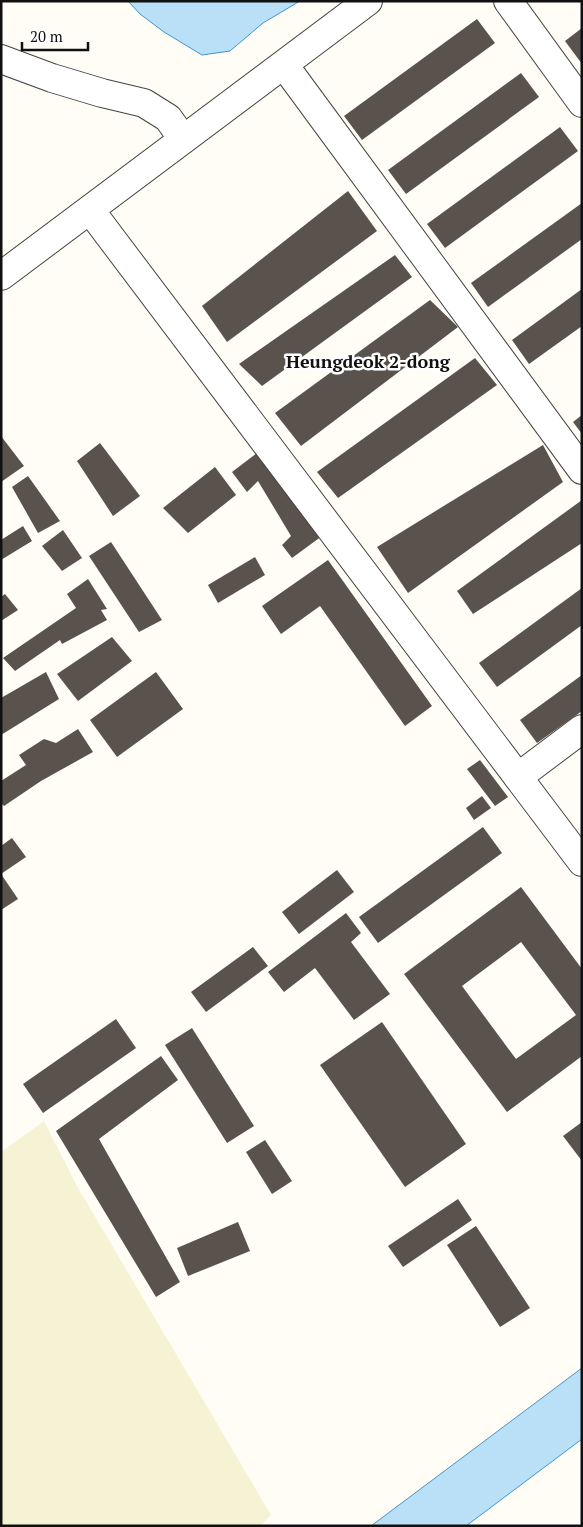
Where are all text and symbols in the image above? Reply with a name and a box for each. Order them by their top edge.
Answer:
scale bar [22,20,89,52]
text: 20 m [30,26,63,46]
district label: Heungdeok 2-dong [286,349,451,373]

